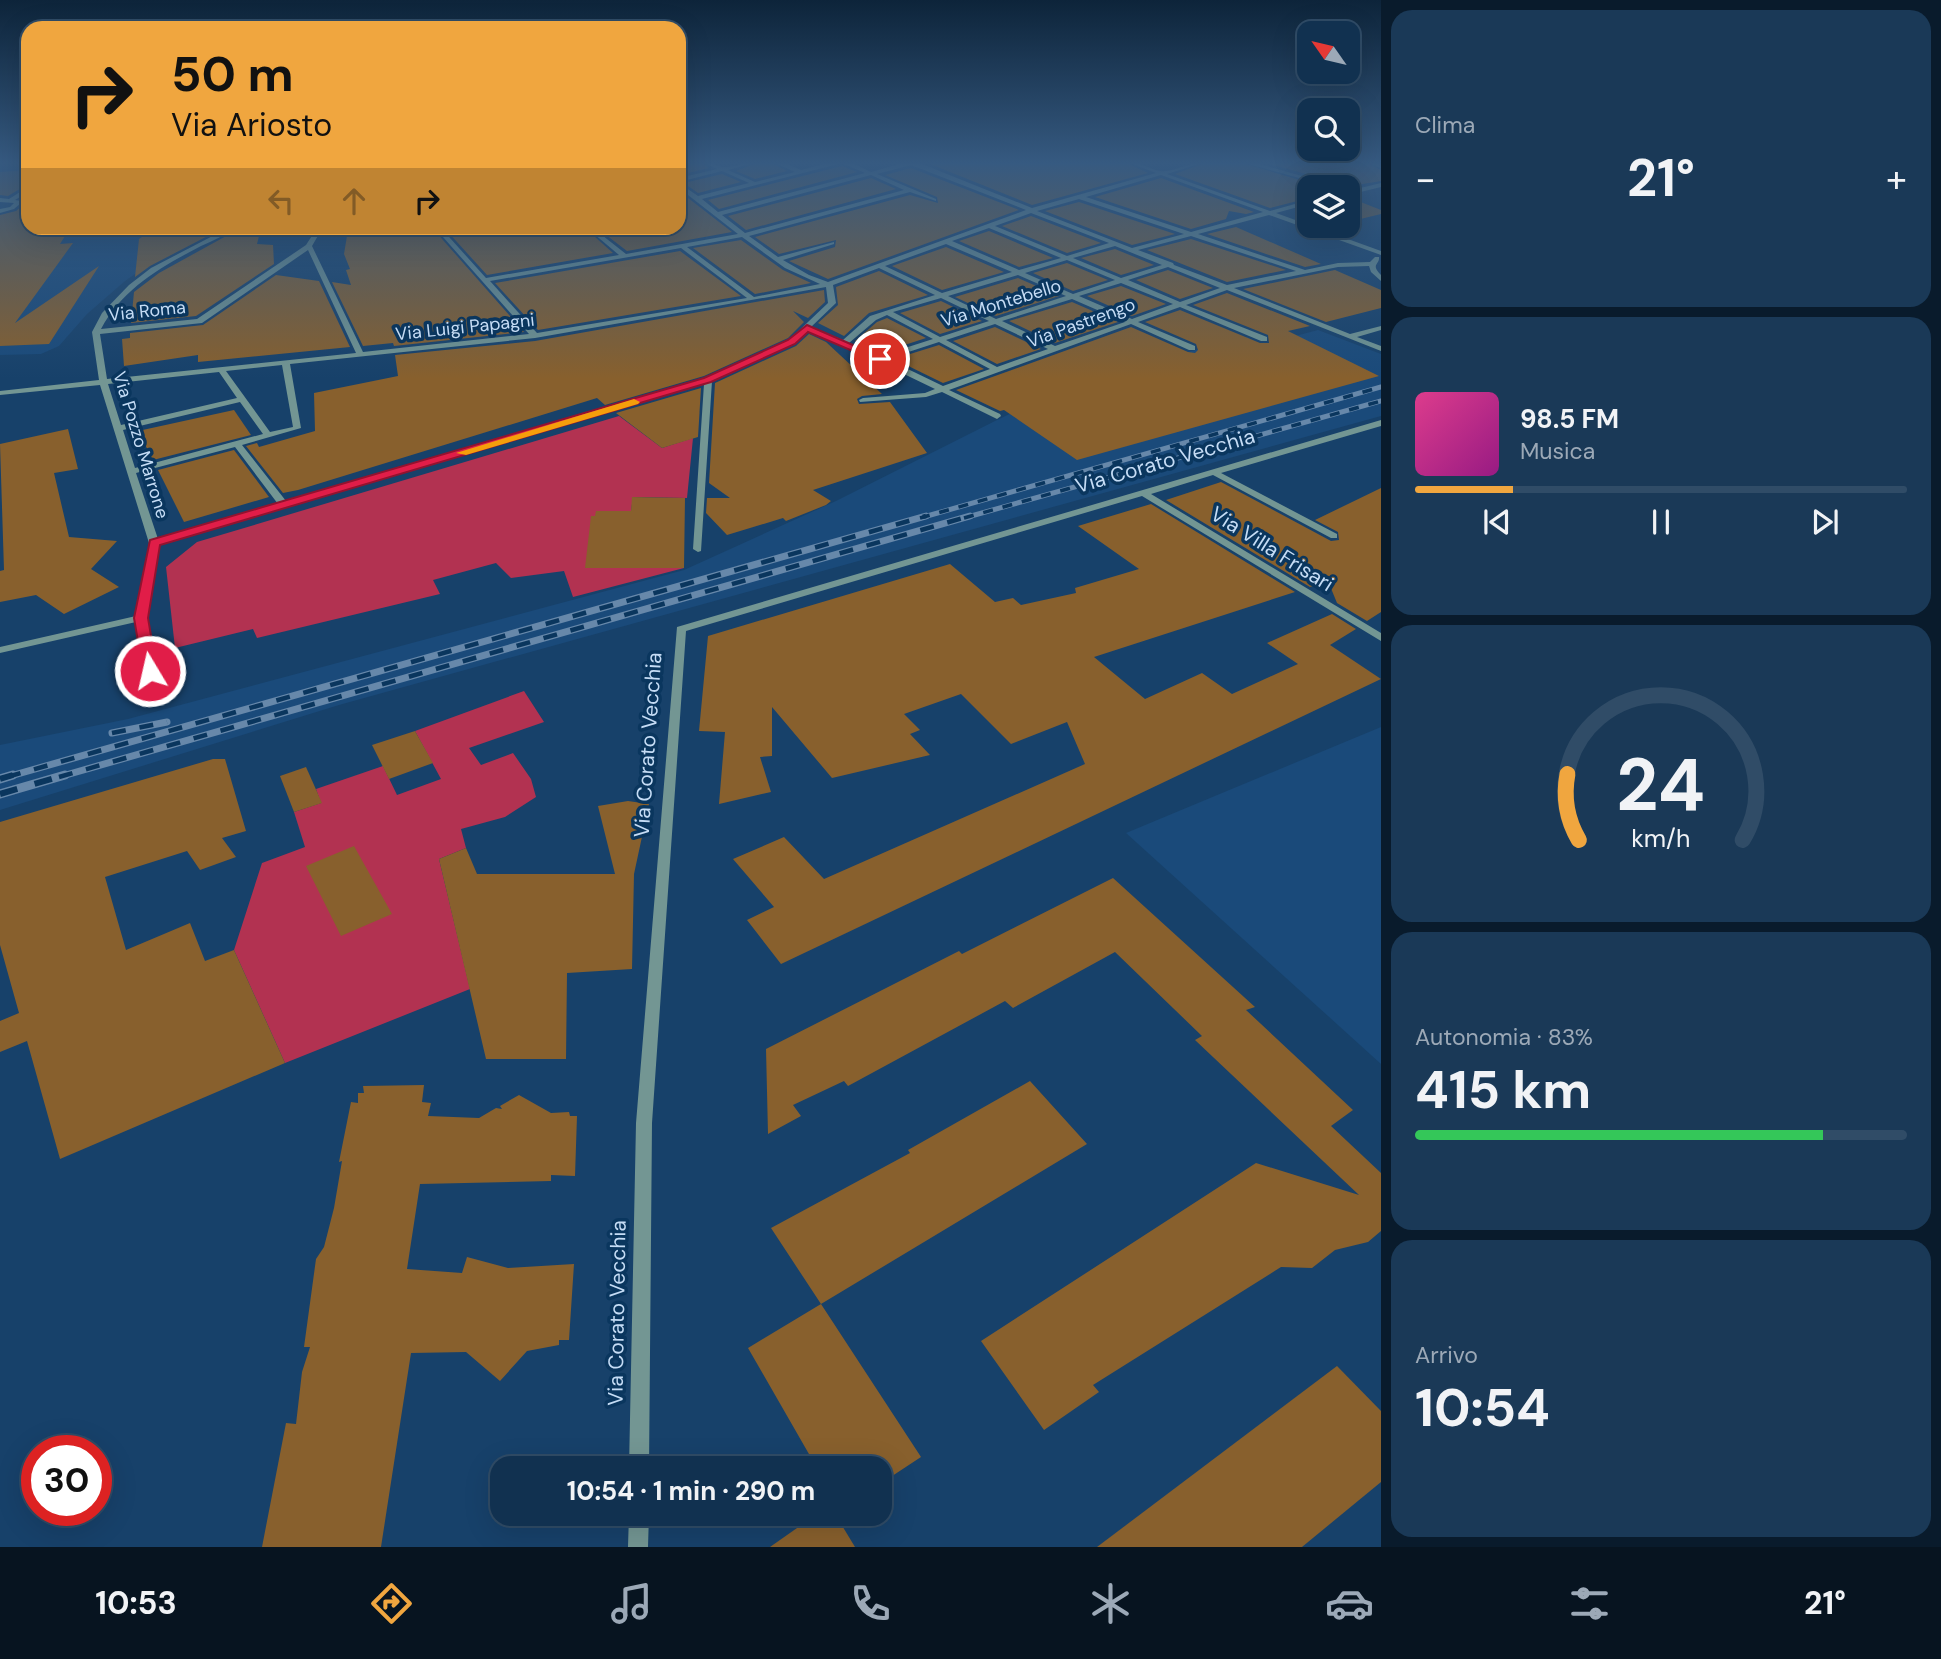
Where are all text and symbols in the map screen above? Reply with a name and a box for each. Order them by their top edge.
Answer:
north arrow [1297,21,1360,84]
map controls [1297,21,1360,238]
text: 50 m [171,42,294,106]
icon: right [56,49,147,140]
button: search [1297,98,1360,161]
text: Via Ariosto [171,104,332,146]
text: Clima [1415,110,1475,140]
text: 21° [1627,144,1695,212]
text: − [1415,154,1436,204]
text: + [1886,154,1907,204]
button: layers [1297,175,1360,238]
icon: left [262,182,300,220]
icon: ahead [335,182,373,220]
icon: right [408,182,446,220]
street label: Via Montebello [938,273,1064,333]
street label: Via Pastrengo [1023,292,1139,354]
street label: Via Roma [107,295,187,327]
street label: Via Luigi Papagni [394,308,536,346]
pin [850,329,910,389]
icon: arrive [861,340,899,378]
street label: Via Pozzo Marrone [107,369,175,521]
text: 98.5 FM [1520,402,1619,436]
street label: Via Corato Vecchia [1072,422,1258,500]
text: Musica [1520,436,1595,466]
street label: Via Villa Frisari [1205,500,1339,598]
icon: previous [1478,503,1516,541]
icon: pause [1642,503,1680,541]
icon: next [1806,503,1844,541]
position arrow [113,634,187,708]
street label: Via Corato Vecchia [628,651,668,839]
text: 24 [1617,738,1705,833]
text: km/h [1631,821,1691,854]
text: Autonomia · 83% [1415,1022,1593,1052]
text: 415 km [1415,1056,1591,1124]
street label: Via Corato Vecchia [601,1220,633,1406]
text: Arrivo [1415,1340,1478,1370]
text: 10:54 [1415,1374,1550,1442]
speed limit sign: 30 [21,1435,112,1526]
text: 10:54 · 1 min · 290 m [567,1474,815,1508]
icon: directions [367,1579,416,1628]
icon: music [607,1579,656,1628]
icon: phone [846,1579,895,1628]
icon: climate [1086,1579,1135,1628]
icon: car [1325,1579,1374,1628]
icon: filters [1565,1579,1614,1628]
text: 10:53 [95,1582,177,1624]
text: 21° [1804,1582,1846,1624]

